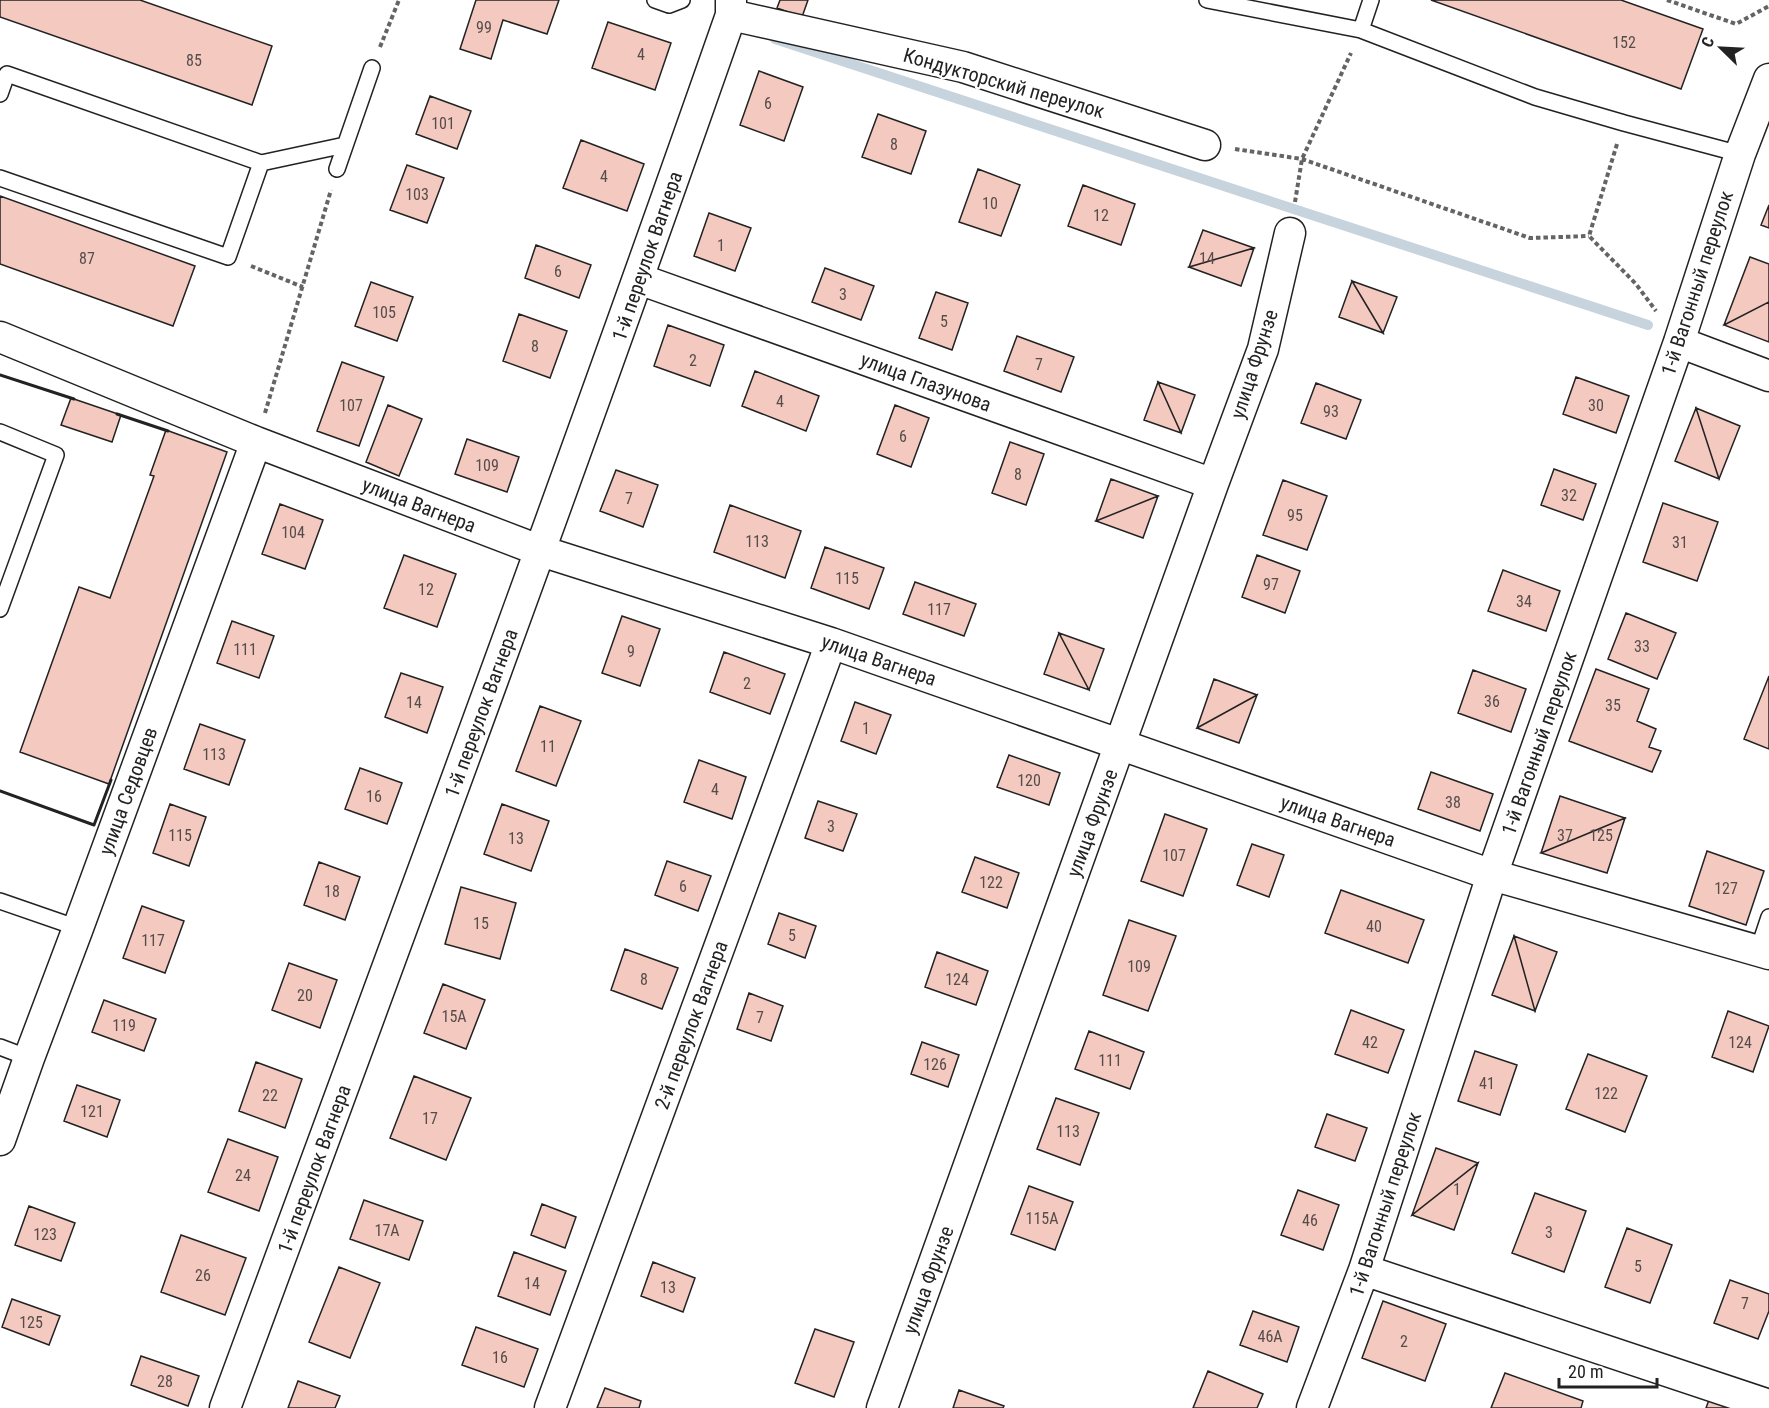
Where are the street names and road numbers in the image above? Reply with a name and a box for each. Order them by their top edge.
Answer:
street label: Кондукторский переулок [901,43,1108,123]
street label: 1-й переулок Вагнера [607,168,687,344]
street label: 1-й Вагонный переулок [1656,187,1738,378]
street label: улица Фрунзе [1225,307,1283,421]
street label: улица Глазунова [857,347,995,417]
street label: улица Вагнера [359,472,479,538]
street label: 1-й переулок Вагнера [439,625,523,801]
street label: улица Вагнера [818,629,940,691]
street label: 1-й Вагонный переулок [1496,648,1582,838]
street label: улица Седовцев [94,724,162,858]
street label: улица Фрунзе [1061,766,1123,880]
street label: улица Вагнера [1277,790,1399,852]
street label: 2-й переулок Вагнера [649,937,733,1113]
street label: 1-й переулок Вагнера [272,1081,356,1257]
street label: 1-й Вагонный переулок [1344,1108,1426,1299]
street label: улица Фрунзе [897,1223,959,1337]

